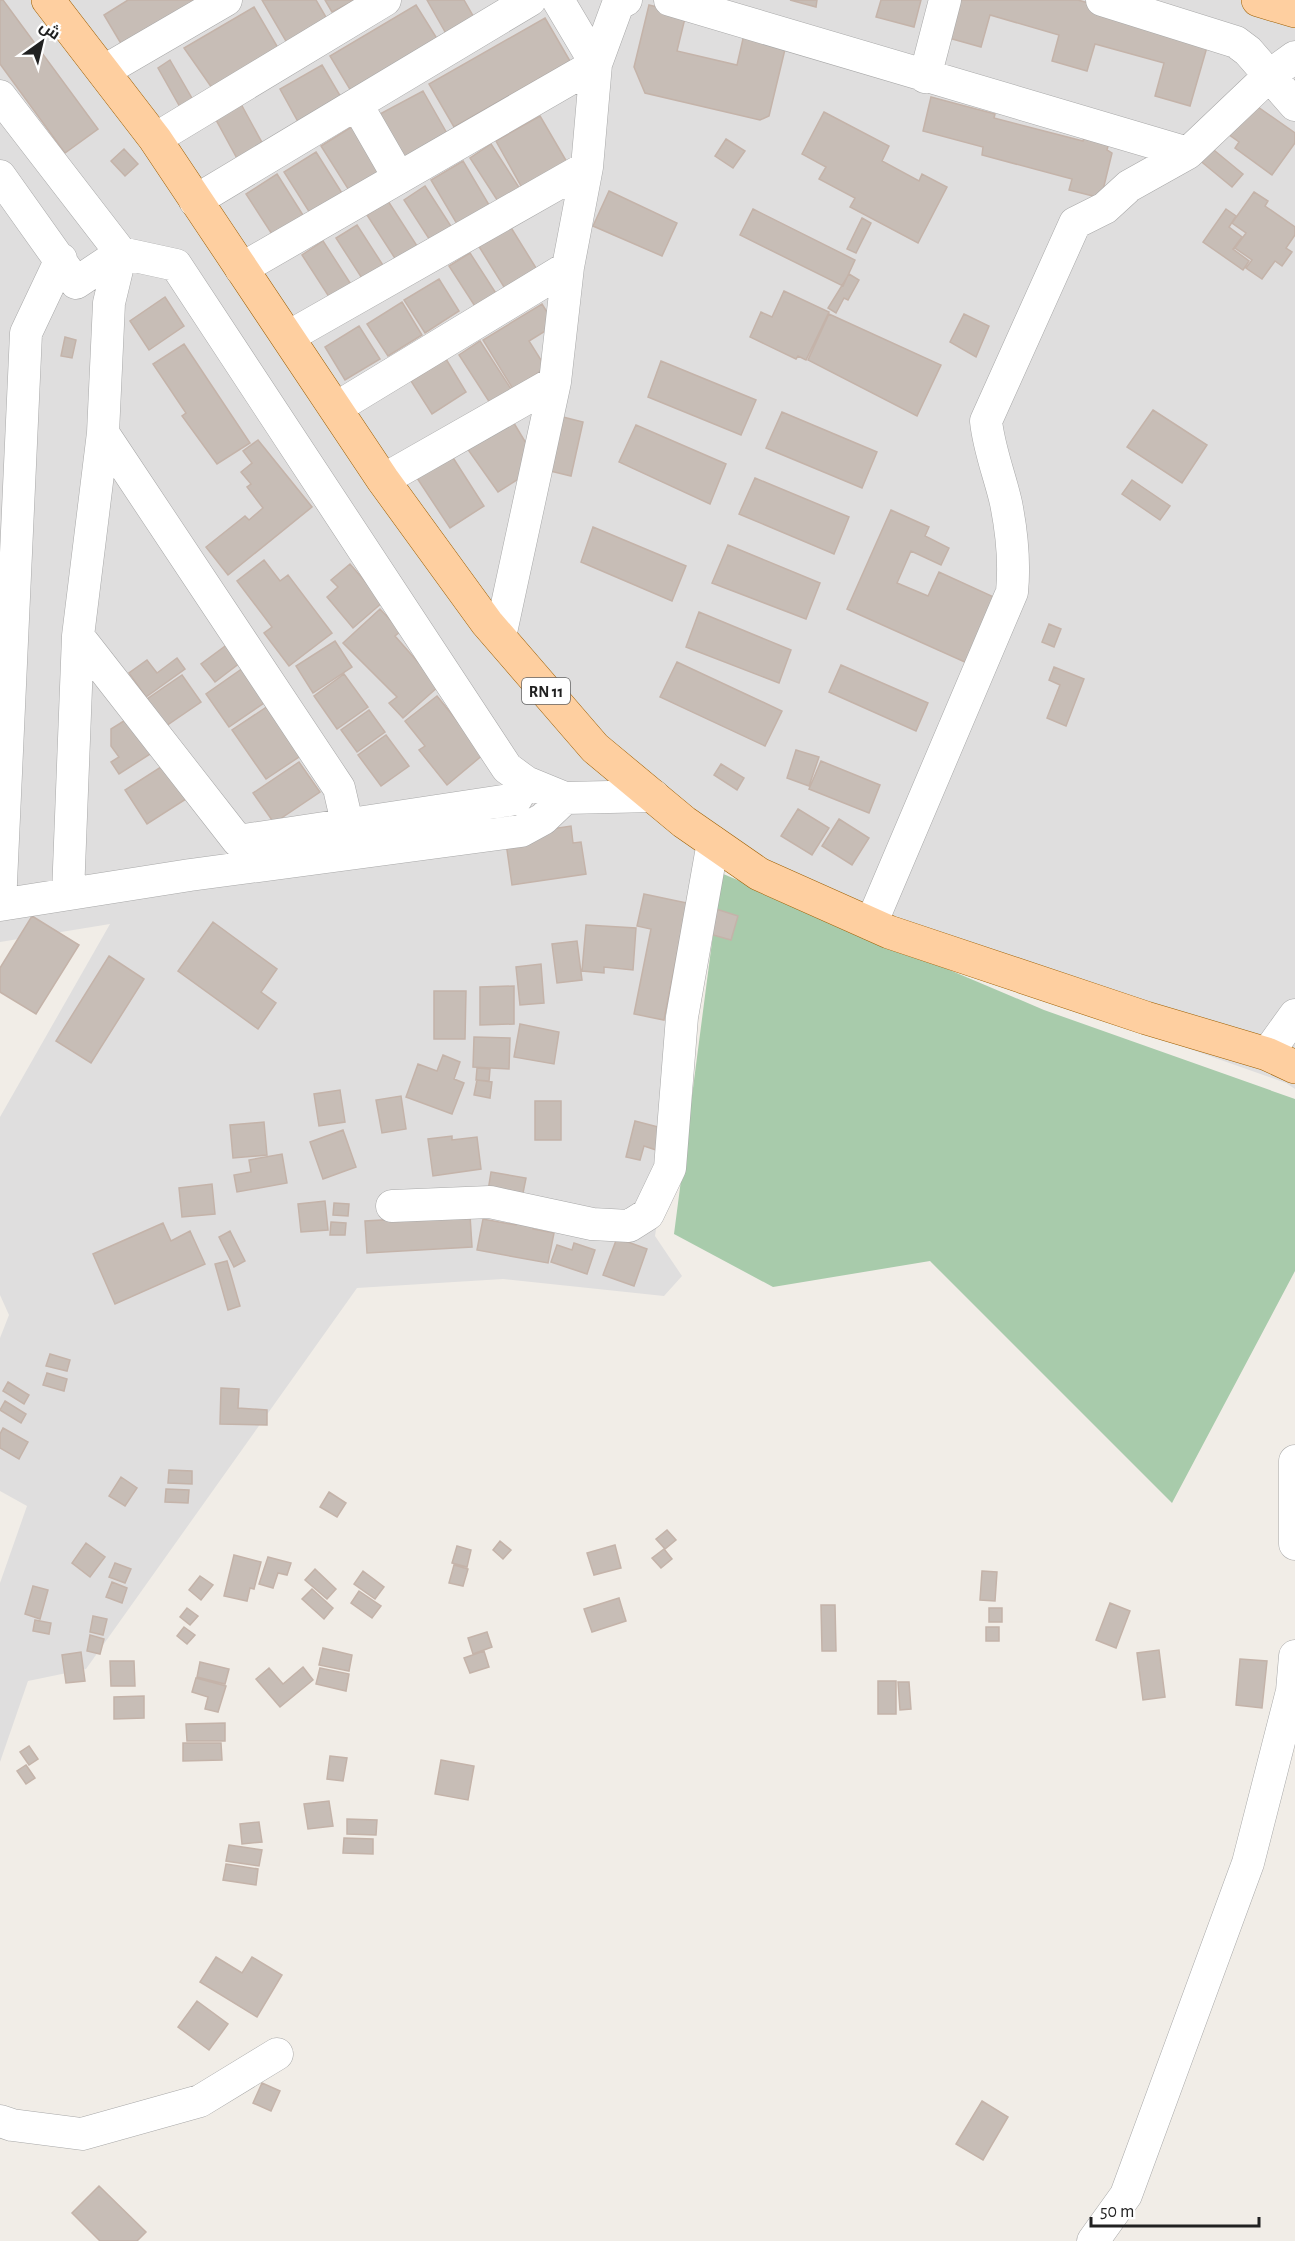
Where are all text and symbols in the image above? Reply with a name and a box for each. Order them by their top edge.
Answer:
north arrow [12,12,72,72]
text: ش [36,17,63,44]
road number: RN 11 [522,678,570,704]
scale bar [1091,2190,1259,2228]
text: 50 m [1100,2203,1134,2221]

